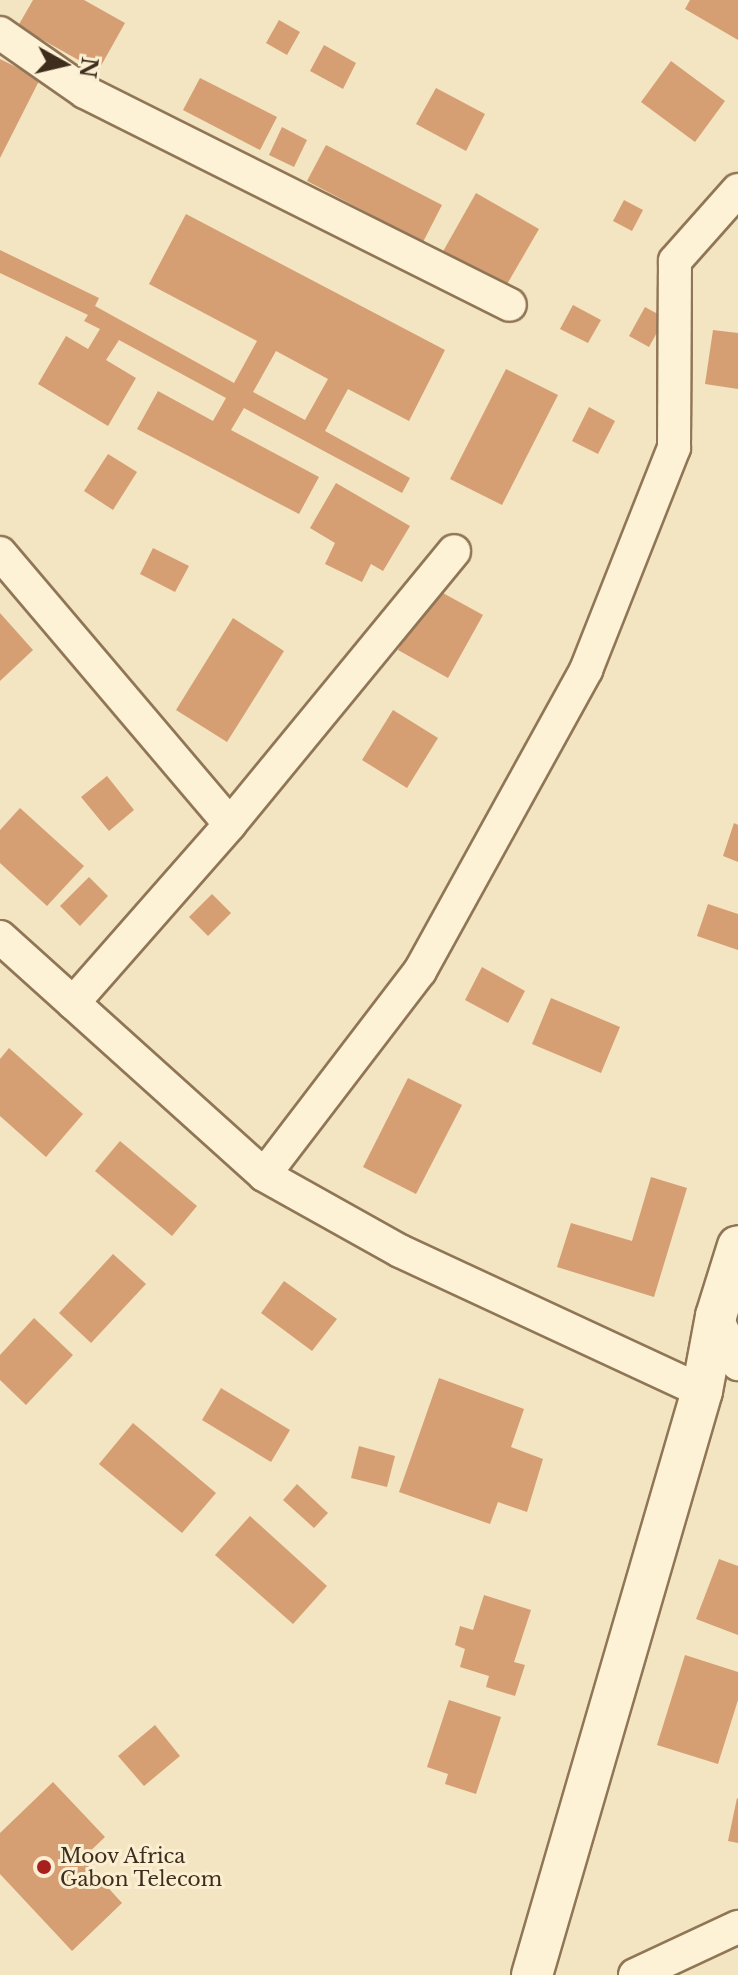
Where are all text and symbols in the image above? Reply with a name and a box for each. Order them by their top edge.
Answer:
north arrow [24,24,104,104]
text: N [73,55,103,80]
place label: Moov Africa Gabon Telecom [60,1844,223,1891]
marker: Moov Africa Gabon Telecom [35,1858,53,1876]

